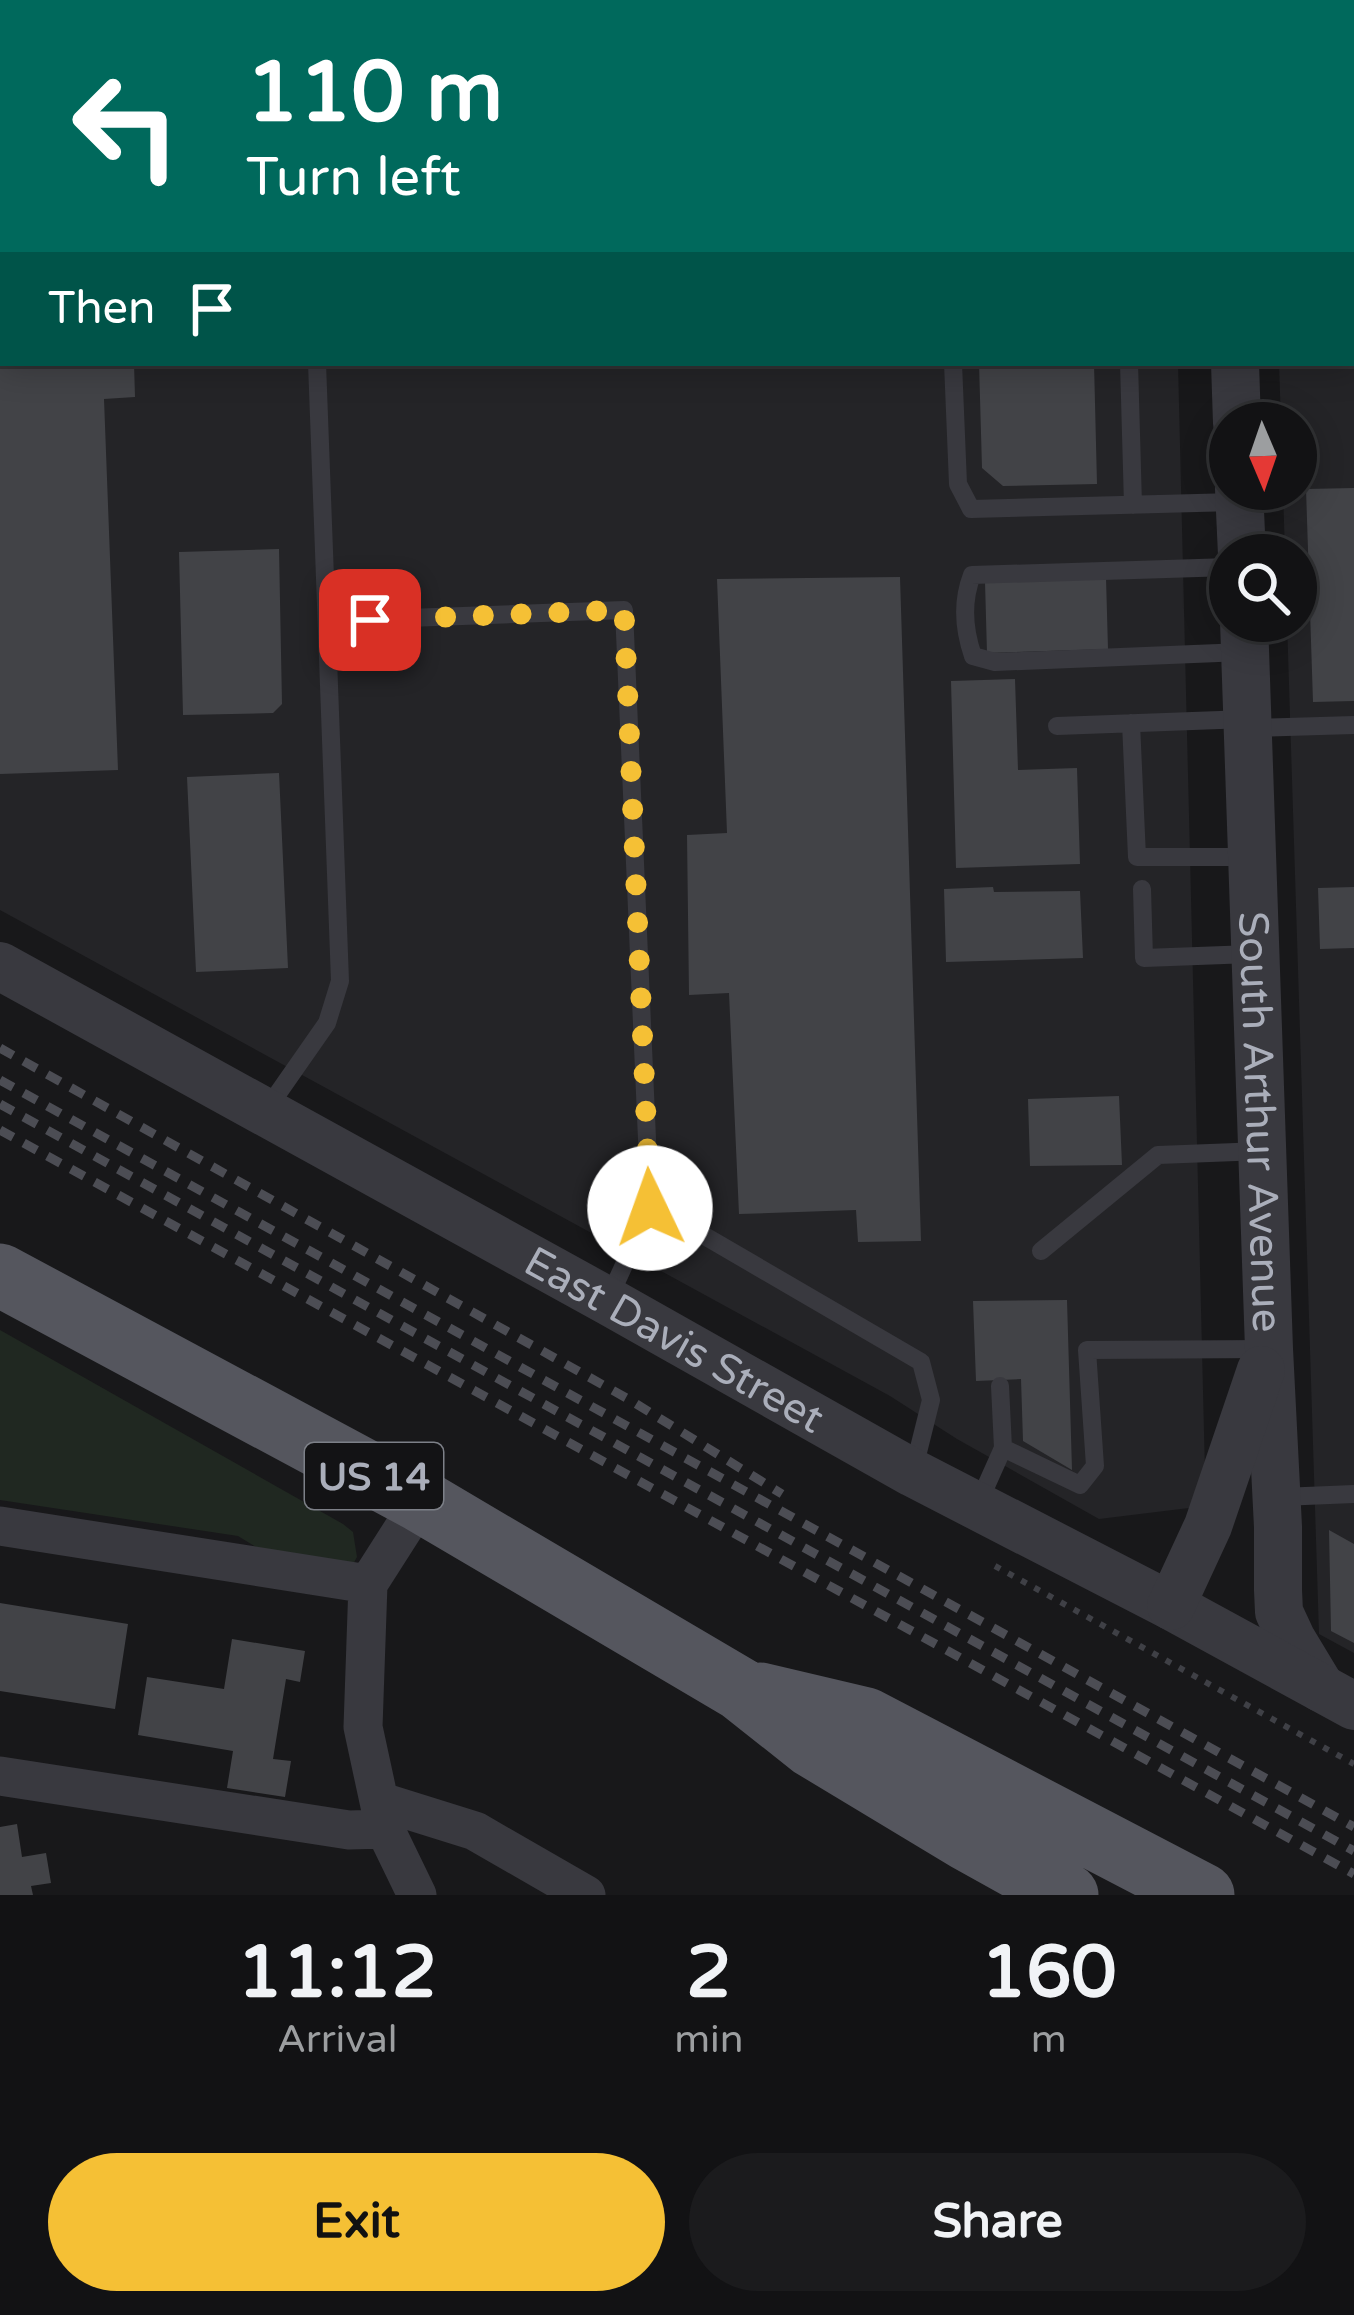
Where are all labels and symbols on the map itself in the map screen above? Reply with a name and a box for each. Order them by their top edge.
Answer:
north arrow [1209,402,1317,510]
pin [319,569,421,671]
street label: South Arthur Avenue [1227,910,1292,1333]
position arrow [587,1145,713,1271]
street label: East Davis Street [515,1236,833,1445]
road number: US 14 [305,1443,443,1509]

